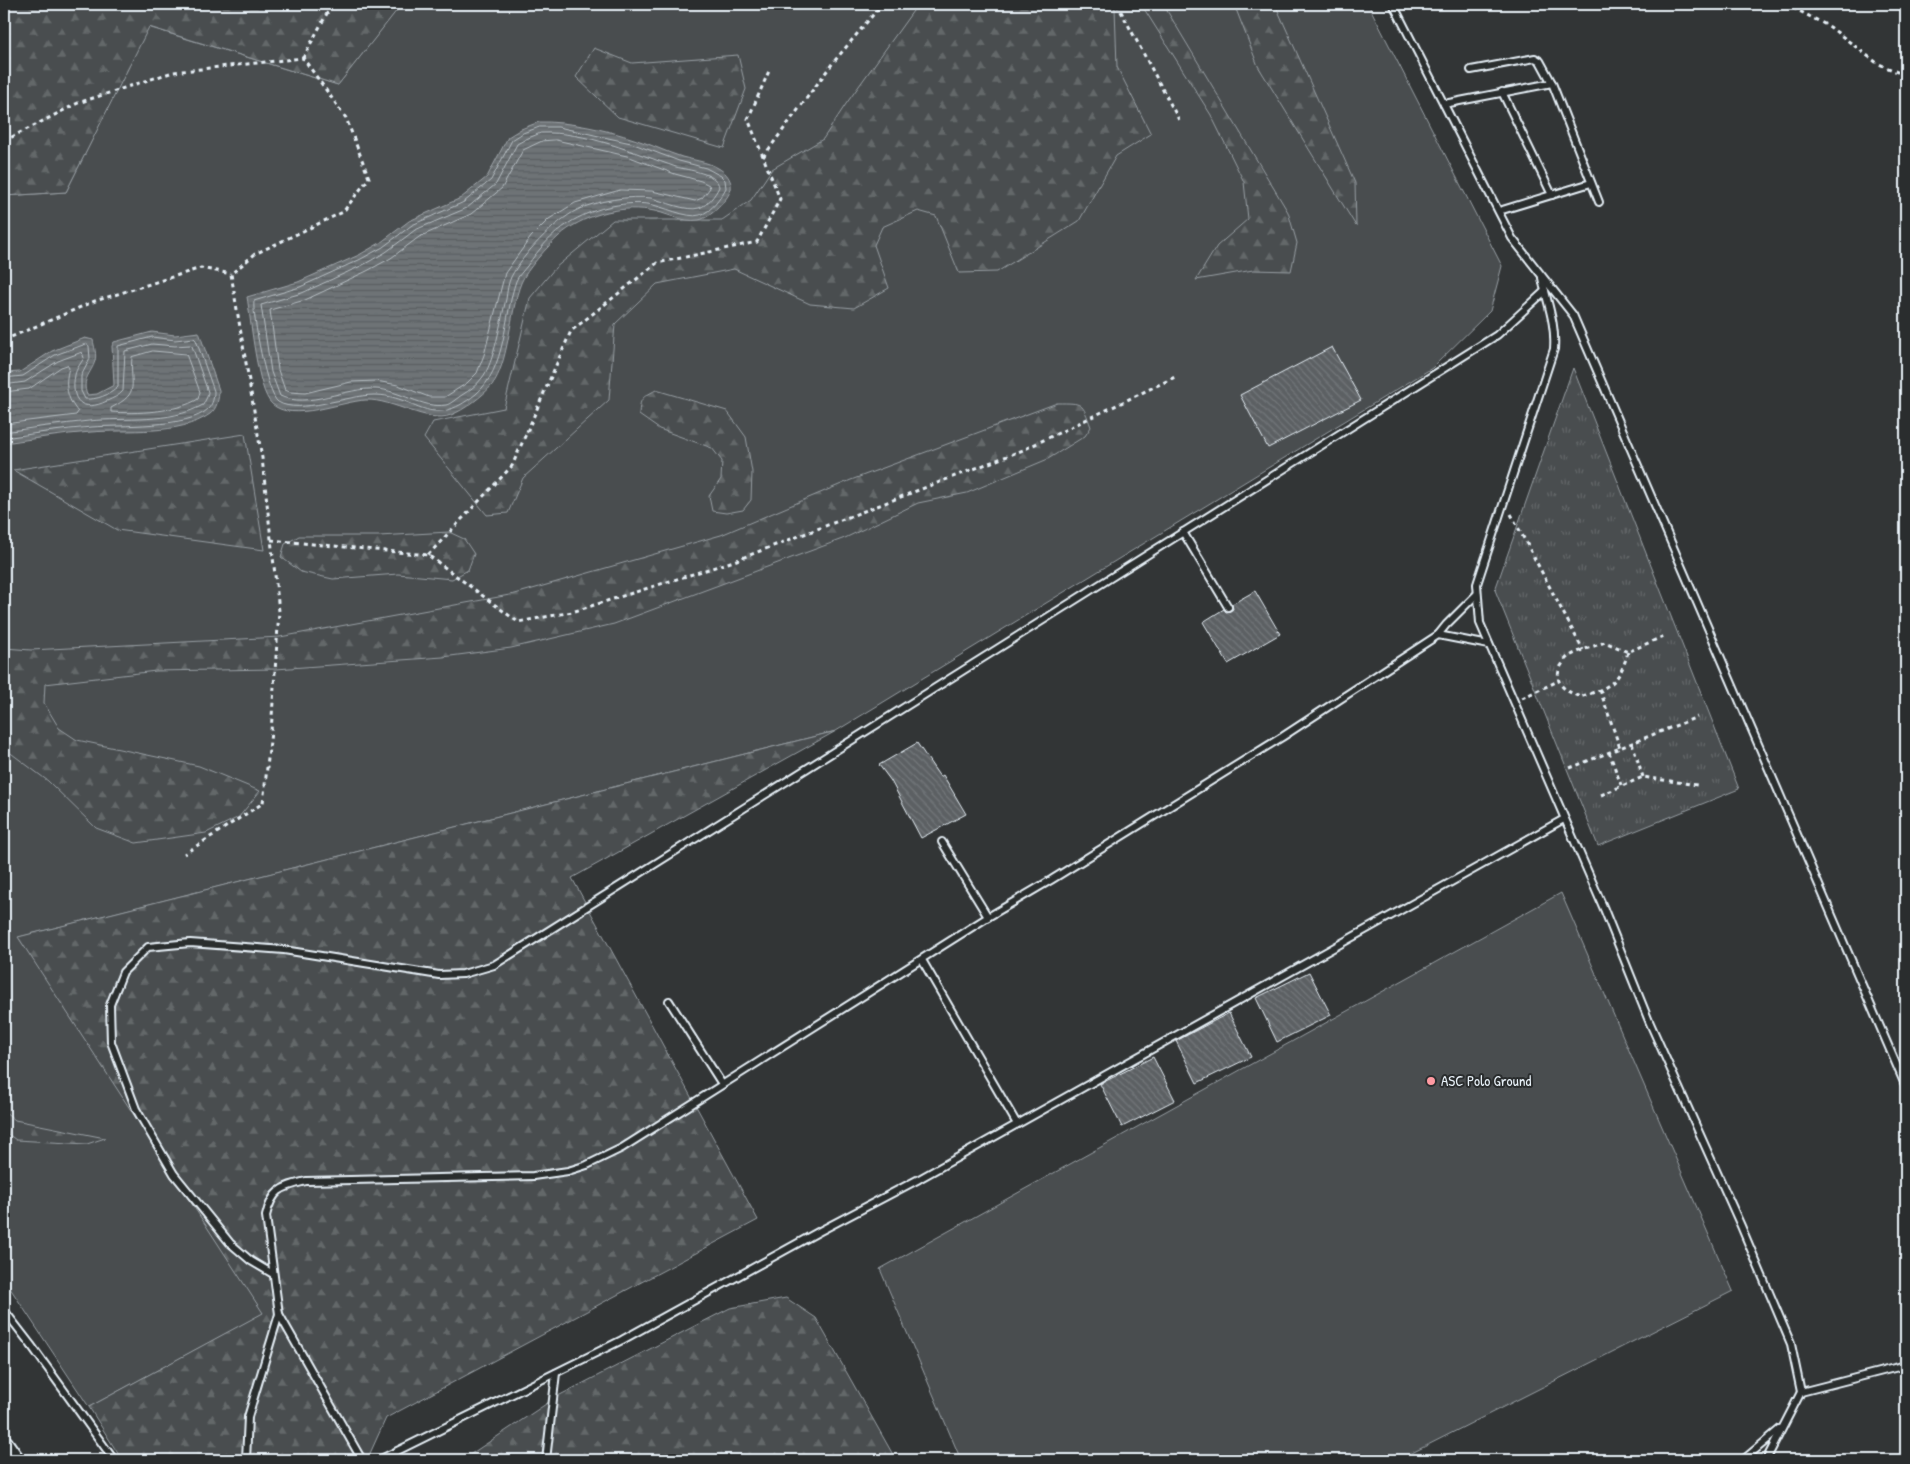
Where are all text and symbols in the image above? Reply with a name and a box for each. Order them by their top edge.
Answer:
place label: ASC Polo Ground [1441,1070,1531,1091]
marker: ASC Polo Ground [1425,1075,1437,1087]

